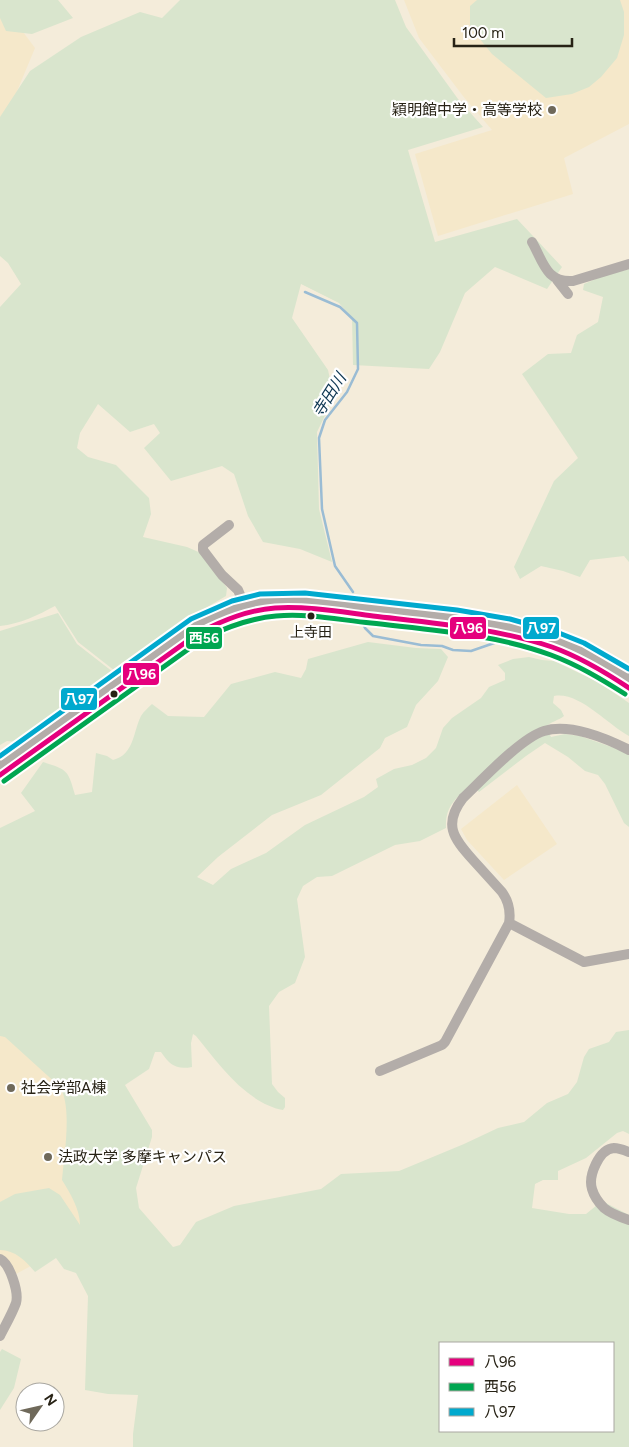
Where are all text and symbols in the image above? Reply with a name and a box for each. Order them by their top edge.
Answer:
scale bar [454,15,572,47]
text: 100 m [462,24,504,42]
place label: 穎明館中学・高等学校 [392,101,542,119]
marker: 穎明館中学・高等学校 [546,104,558,116]
water label: 寺田川 [308,368,351,420]
marker: 上寺田 [306,611,316,621]
line badge: 八96 [449,616,487,640]
line badge: 八97 [522,616,560,640]
text: 八96 [453,620,483,637]
text: 八97 [526,620,556,637]
place label: 上寺田 [290,624,332,641]
line badge: 西56 [185,626,223,650]
text: 西56 [189,630,219,647]
line badge: 八96 [122,662,160,686]
text: 八96 [126,666,156,683]
line badge: 八97 [60,687,98,711]
unlabelled marker [109,689,119,699]
text: 八97 [64,691,94,708]
place label: 社会学部A棟 [21,1079,106,1097]
marker: 社会学部A棟 [5,1082,17,1094]
place label: 法政大学 多摩キャンパス [58,1148,227,1166]
marker: 法政大学 多摩キャンパス [42,1151,54,1163]
legend [439,1342,614,1432]
text: 八96 [484,1353,516,1371]
text: 西56 [484,1378,517,1396]
north arrow [15,1382,65,1432]
text: N [40,1391,60,1409]
text: 八97 [484,1403,516,1421]

